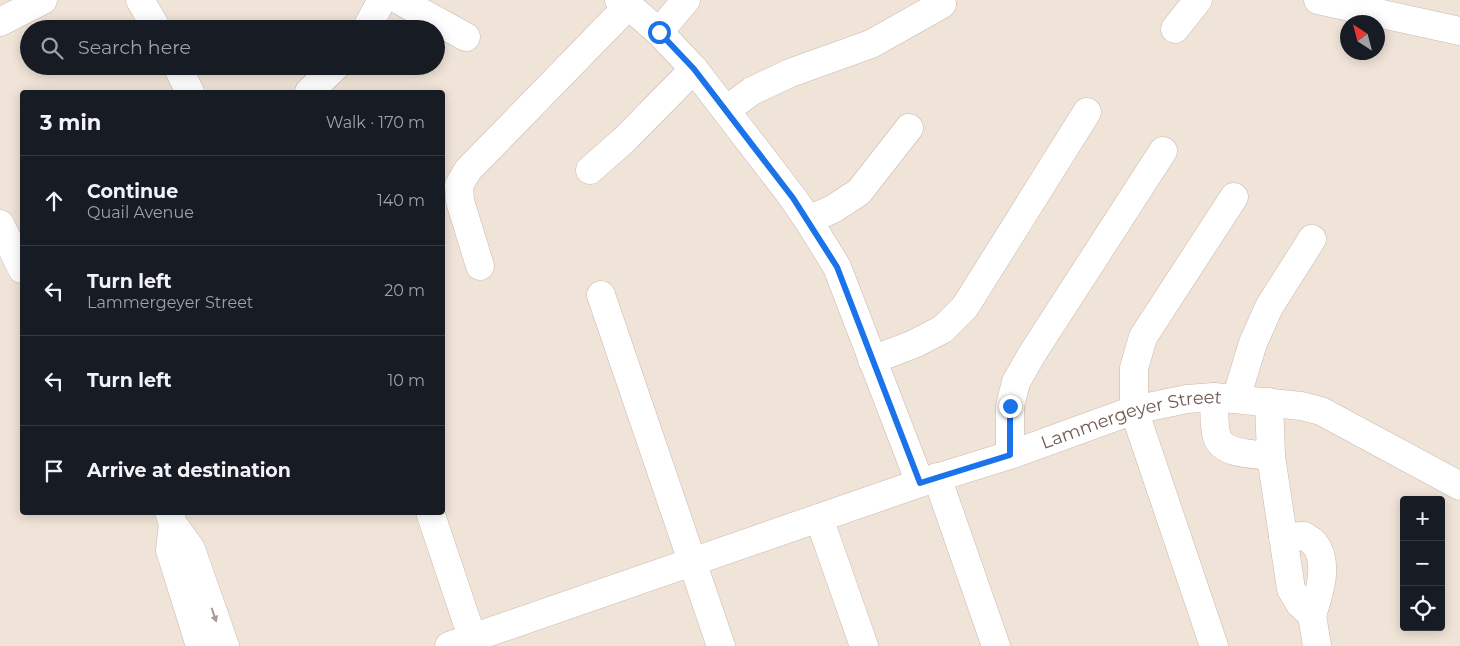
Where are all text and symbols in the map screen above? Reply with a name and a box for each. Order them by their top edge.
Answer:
north arrow [1340,15,1385,60]
search box [20,20,445,75]
route start [648,21,671,44]
icon: search [38,34,66,62]
text: Search here [78,36,191,59]
text: 3 min [40,110,101,135]
text: Walk · 170 m [326,113,425,132]
text: Continue [87,180,178,203]
icon: ahead [40,187,68,215]
text: 140 m [377,191,425,210]
text: Quail Avenue [87,203,194,222]
text: Turn left [87,270,172,293]
icon: left [40,277,68,305]
text: 20 m [384,281,425,300]
text: Lammergeyer Street [87,293,253,312]
icon: left [40,367,68,395]
text: Turn left [87,369,172,392]
text: 10 m [387,371,425,390]
street label: Lammergeyer Street [1038,386,1223,454]
route end [999,395,1022,418]
icon: arrive [40,457,68,485]
text: Arrive at destination [87,459,291,482]
map controls [1400,496,1445,631]
button: + [1400,496,1445,541]
button: − [1400,541,1445,586]
button: locate [1400,586,1445,631]
one-way arrow [210,608,218,623]

